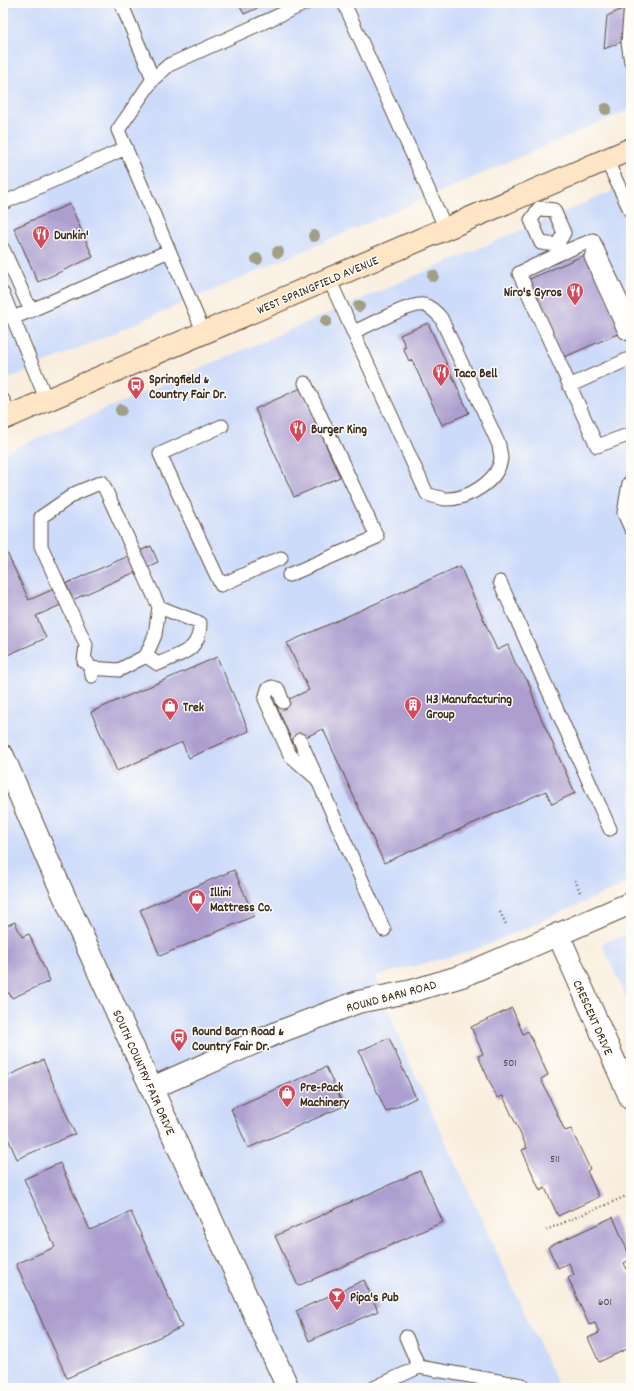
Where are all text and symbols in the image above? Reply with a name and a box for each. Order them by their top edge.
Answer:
restaurant icon: Dunkin' [31,224,51,249]
place label: Dunkin' [54,227,89,246]
street label: WEST SPRINGFIELD AVENUE [254,252,382,321]
restaurant icon: Niro's Gyros [565,281,585,306]
place label: Niro's Gyros [504,284,563,303]
restaurant icon: Taco Bell [431,362,451,387]
place label: Taco Bell [454,365,498,384]
place label: Springfield & Country Fair Dr. [149,371,226,405]
bus stop icon: Springfield & Country Fair Dr. [126,375,146,400]
restaurant icon: Burger King [288,418,308,443]
place label: Burger King [311,421,367,440]
place label: H3 Manufacturing Group [426,691,512,725]
building icon: H3 Manufacturing Group [403,695,423,720]
shop icon: Trek [160,696,180,721]
place label: Trek [183,699,205,718]
place label: Illini Mattress Co. [210,884,272,918]
shop icon: Illini Mattress Co. [187,888,207,913]
street label: ROUND BARN ROAD [344,976,439,1019]
street label: CRESCENT DRIVE [567,977,617,1059]
street label: SOUTH COUNTRY FAIR DRIVE [106,1007,179,1139]
place label: Round Barn Road & Country Fair Dr. [192,1023,284,1057]
bus stop icon: Round Barn Road & Country Fair Dr. [169,1027,189,1052]
house number: 501 [503,1056,517,1072]
place label: Pre-Pack Machinery [300,1079,350,1113]
shop icon: Pre-Pack Machinery [277,1083,297,1108]
house number: 511 [550,1152,560,1168]
bar icon: Pipa's Pub [327,1286,347,1311]
place label: Pipa's Pub [350,1289,399,1308]
house number: 601 [598,1295,612,1311]

